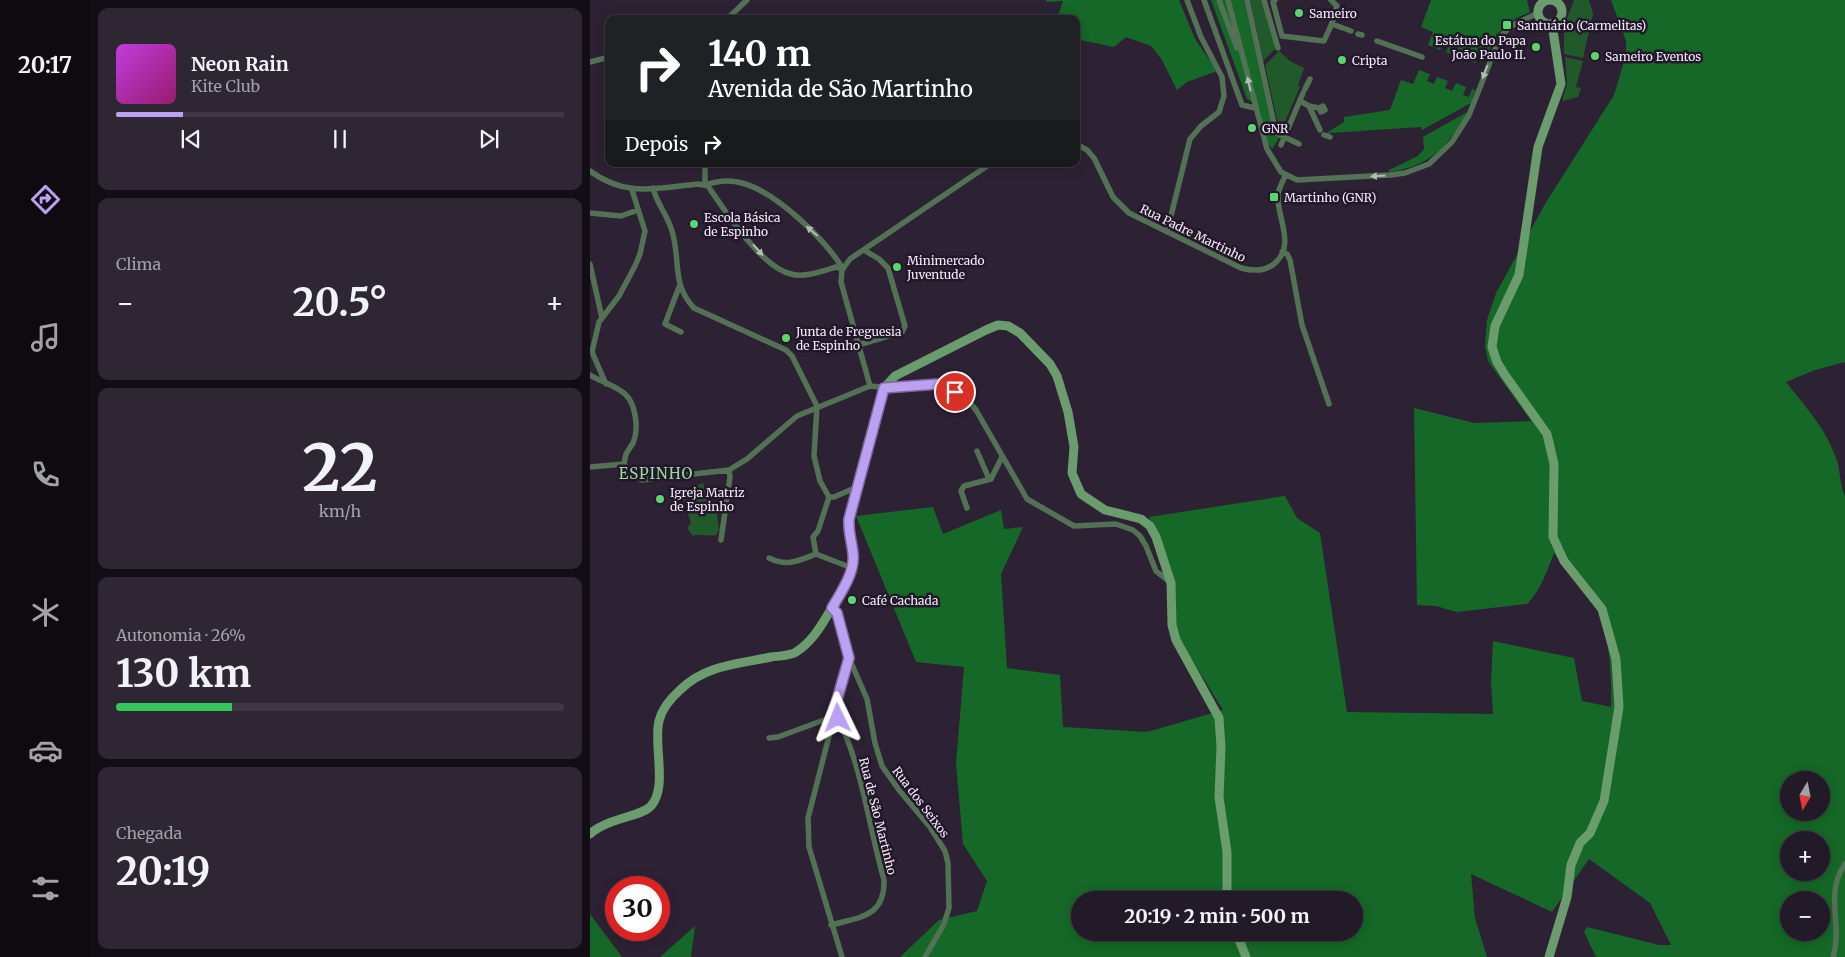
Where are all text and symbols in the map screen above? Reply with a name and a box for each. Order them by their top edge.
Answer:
place label: Sameiro [1309,6,1357,21]
marker: Sameiro [1293,7,1305,19]
place label: Santuário (Carmelitas) [1517,18,1646,33]
marker: Santuário (Carmelitas) [1501,19,1513,31]
text: 140 m [708,32,811,76]
place label: Estátua do Papa João Paulo II. [1435,33,1527,62]
icon: right [625,35,690,100]
marker: Estátua do Papa João Paulo II. [1530,41,1542,53]
place label: Sameiro Eventos [1605,49,1701,64]
marker: Sameiro Eventos [1589,50,1601,62]
text: 20:17 [18,51,72,79]
text: Neon Rain [191,52,289,76]
place label: Cripta [1352,53,1388,68]
marker: Cripta [1336,54,1348,66]
one-way arrow [1481,65,1489,80]
text: Avenida de São Martinho [708,75,973,103]
text: Kite Club [191,76,260,96]
one-way arrow [1245,76,1253,92]
place label: GNR [1262,121,1289,136]
marker: GNR [1246,122,1258,134]
icon: previous [177,125,205,153]
icon: pause [326,125,354,153]
icon: next [475,125,503,153]
icon: right [698,130,726,158]
text: Depois [625,132,688,156]
one-way arrow [1370,172,1386,180]
icon: directions [28,182,63,217]
place label: Martinho (GNR) [1284,190,1376,205]
marker: Martinho (GNR) [1268,191,1280,203]
street label: Rua Padre Martinho [1138,201,1248,265]
place label: Escola Básica de Espinho [704,210,781,239]
marker: Escola Básica de Espinho [688,218,700,230]
one-way arrow [807,225,819,237]
one-way arrow [752,243,764,255]
place label: Minimercado Juventude [906,253,985,282]
text: Clima [116,254,161,274]
marker: Minimercado Juventude [891,261,903,273]
text: 20.5° [293,279,387,326]
text: − [116,285,135,321]
text: + [545,285,564,321]
icon: music [28,320,63,355]
place label: Junta de Freguesia de Espinho [795,324,902,353]
marker: Junta de Freguesia de Espinho [780,332,792,344]
pin [934,371,976,413]
icon: arrive [941,378,969,406]
text: 22 [302,427,378,509]
icon: phone [28,457,63,492]
district label: ESPINHO [619,464,693,483]
place label: Igreja Matriz de Espinho [670,485,745,514]
marker: Igreja Matriz de Espinho [654,493,666,505]
text: km/h [319,501,361,521]
place label: Café Cachada [862,593,939,608]
marker: Café Cachada [846,594,858,606]
icon: climate [28,595,63,630]
text: Autonomia · 26% [116,625,246,645]
text: 130 km [116,650,251,697]
position arrow [811,691,863,743]
icon: car [28,733,63,768]
street label: Rua de São Martinho [856,756,900,876]
street label: Rua dos Seixos [889,763,953,841]
north arrow [1780,771,1830,821]
map controls [1780,771,1830,941]
text: Chegada [116,823,182,843]
button: + [1780,831,1830,881]
text: 20:19 [116,848,210,895]
icon: filters [28,871,63,906]
speed limit sign: 30 [605,876,670,941]
button: − [1780,891,1830,941]
text: 20:19 · 2 min · 500 m [1124,904,1310,928]

